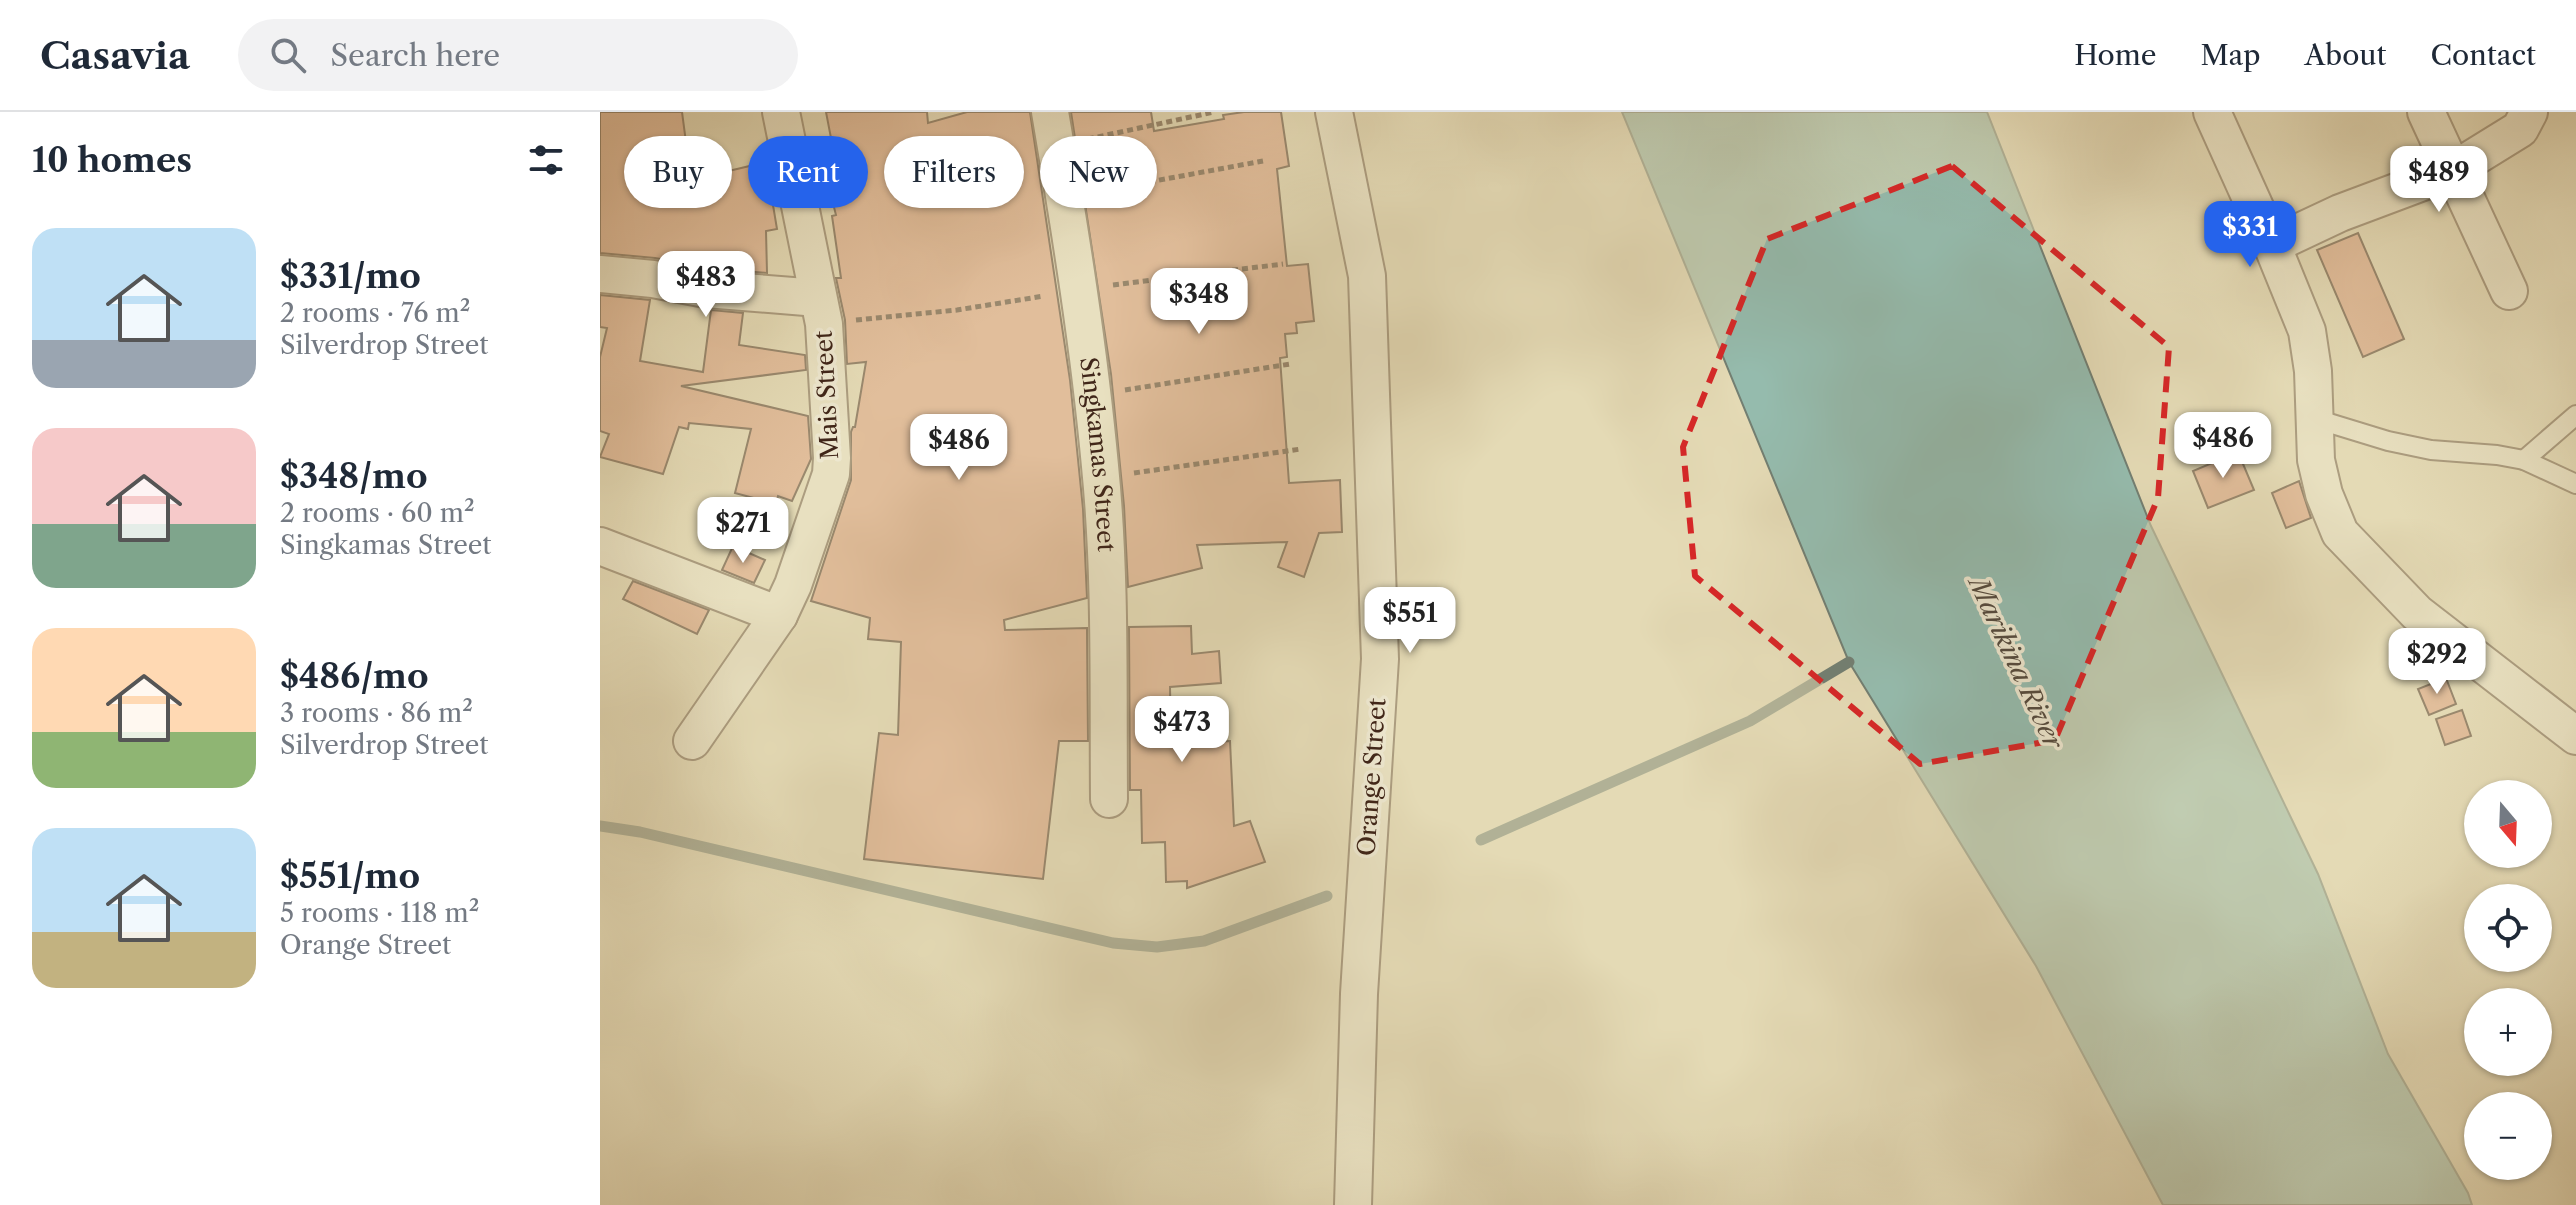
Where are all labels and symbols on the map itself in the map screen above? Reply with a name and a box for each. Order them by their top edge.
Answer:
pin: $489 [2392,146,2486,214]
pin: $331 [2203,201,2297,269]
pin: $483 [659,251,753,319]
pin: $348 [1152,268,1246,336]
street label: Mais Street [809,329,844,460]
street label: Singkamas Street [1074,355,1121,553]
pin: $486 [2176,412,2270,480]
pin: $486 [912,414,1006,482]
pin: $271 [696,497,790,565]
water label: Marikina River [1961,569,2071,756]
pin: $551 [1363,587,1457,655]
pin: $292 [2390,628,2484,696]
pin: $473 [1135,696,1229,764]
street label: Orange Street [1352,697,1392,857]
north arrow [2464,780,2552,868]

